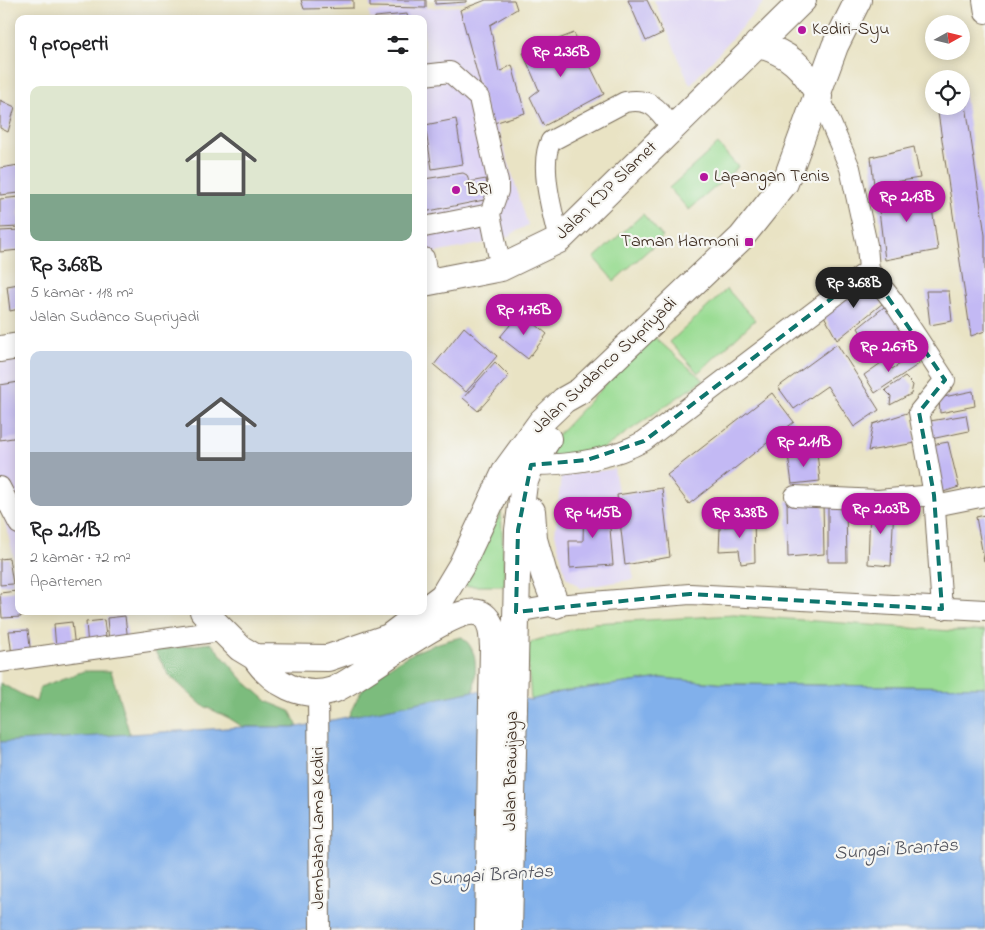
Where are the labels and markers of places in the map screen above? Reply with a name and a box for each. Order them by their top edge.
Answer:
place label: Kediri-Syu [812,17,890,43]
marker: Kediri-Syu [796,24,808,36]
pin: Rp 2.36B [509,36,613,78]
place label: Lapangan Tenis [714,164,830,191]
marker: Lapangan Tenis [698,171,710,183]
place label: BRI [465,177,492,203]
pin: Rp 2.13B [855,180,959,223]
marker: BRI [450,184,462,196]
place label: Taman Harmoni [621,229,739,255]
marker: Taman Harmoni [743,236,755,248]
pin: Rp 3.68B [802,266,906,309]
pin: Rp 1.76B [472,294,576,336]
pin: Rp 2.67B [837,330,941,373]
pin: Rp 2.11B [752,426,856,468]
pin: Rp 2.03B [829,492,933,535]
pin: Rp 4.15B [541,496,645,539]
pin: Rp 3.38B [688,496,792,539]

